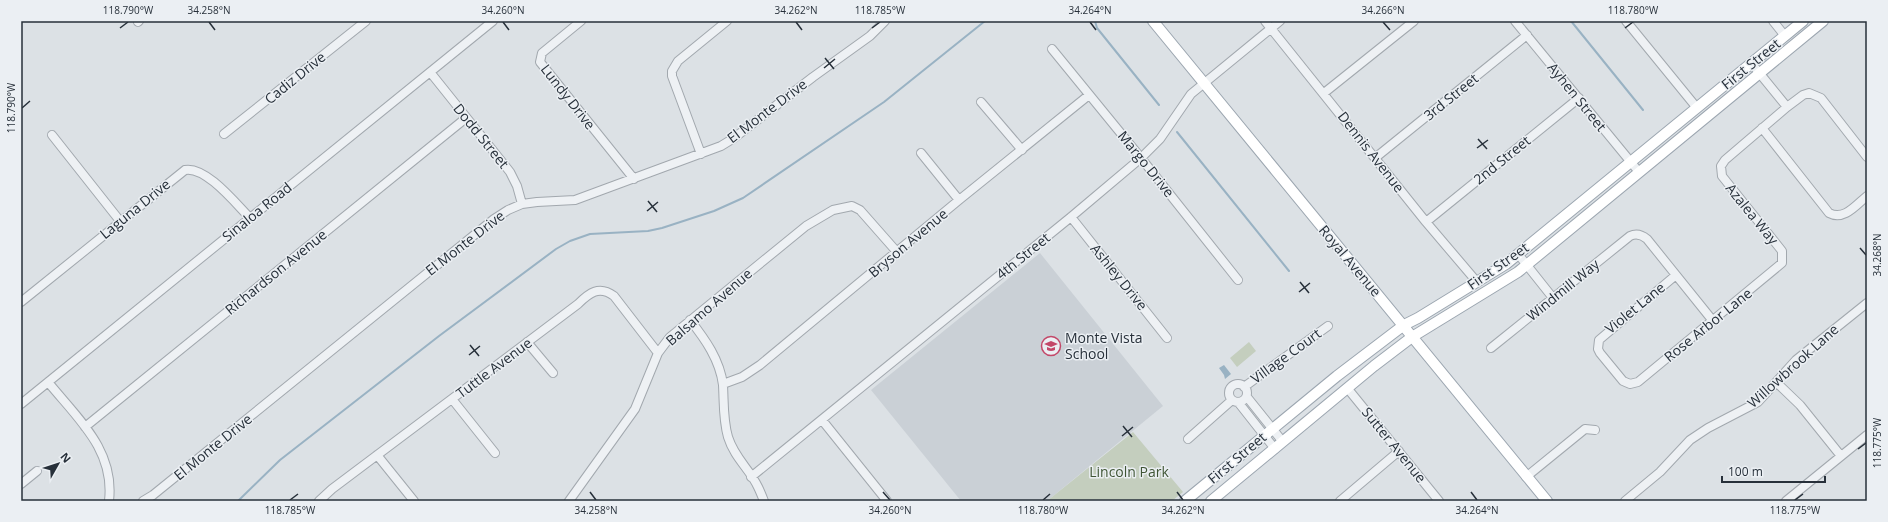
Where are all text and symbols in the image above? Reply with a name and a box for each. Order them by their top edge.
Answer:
text: 118.790°W [103,3,154,17]
text: 34.258°N [187,3,231,17]
text: 34.260°N [481,3,525,17]
text: 34.262°N [774,3,818,17]
text: 118.785°W [855,3,906,17]
text: 34.264°N [1068,3,1112,17]
text: 34.266°N [1361,3,1405,17]
text: 118.780°W [1608,3,1659,17]
street label: First Street [1717,34,1784,93]
street label: Cadiz Drive [260,47,329,108]
street label: Ayhen Street [1544,58,1611,135]
street label: Lundy Drive [537,60,600,133]
street label: 3rd Street [1419,69,1482,124]
street label: El Monte Drive [723,74,811,147]
text: 118.790°W [4,82,18,133]
street label: Dodd Street [449,99,513,172]
street label: Dennis Avenue [1334,107,1409,196]
street label: Margo Drive [1114,127,1179,201]
street label: 2nd Street [1469,131,1534,188]
street label: Laguna Drive [95,174,174,243]
street label: Sinaloa Road [218,178,295,246]
street label: Azalea Way [1722,179,1784,249]
street label: Bryson Avenue [864,204,951,281]
street label: El Monte Drive [421,206,508,279]
street label: Royal Avenue [1315,221,1386,301]
street label: Richardson Avenue [221,225,331,319]
street label: 4th Street [992,228,1054,283]
text: 34.268°N [1870,233,1884,277]
street label: First Street [1463,237,1532,294]
street label: Ashley Drive [1087,239,1152,314]
street label: Windmill Way [1522,254,1604,325]
street label: Balsamo Avenue [661,264,756,349]
street label: Violet Lane [1601,278,1669,338]
street label: Rose Arbor Lane [1660,283,1756,366]
street label: Willowbrook Lane [1743,320,1842,412]
street label: Village Court [1247,324,1325,387]
place label: Monte Vista School [1065,328,1142,363]
street label: Tuttle Avenue [452,333,535,402]
school or university icon: Monte Vista School [1040,335,1062,357]
street label: Sutter Avenue [1358,403,1431,487]
street label: El Monte Drive [170,409,256,484]
text: 118.775°W [1870,417,1884,468]
street label: First Street [1203,428,1270,488]
north arrow [38,444,78,484]
text: N [58,449,75,466]
scale bar [1722,458,1825,484]
park label: Lincoln Park [1089,462,1169,481]
text: 100 m [1728,463,1763,480]
text: 118.785°W [265,503,316,517]
text: 34.258°N [574,503,618,517]
text: 34.260°N [868,503,912,517]
text: 118.780°W [1018,503,1069,517]
text: 34.262°N [1161,503,1205,517]
text: 34.264°N [1455,503,1499,517]
text: 118.775°W [1770,503,1821,517]

